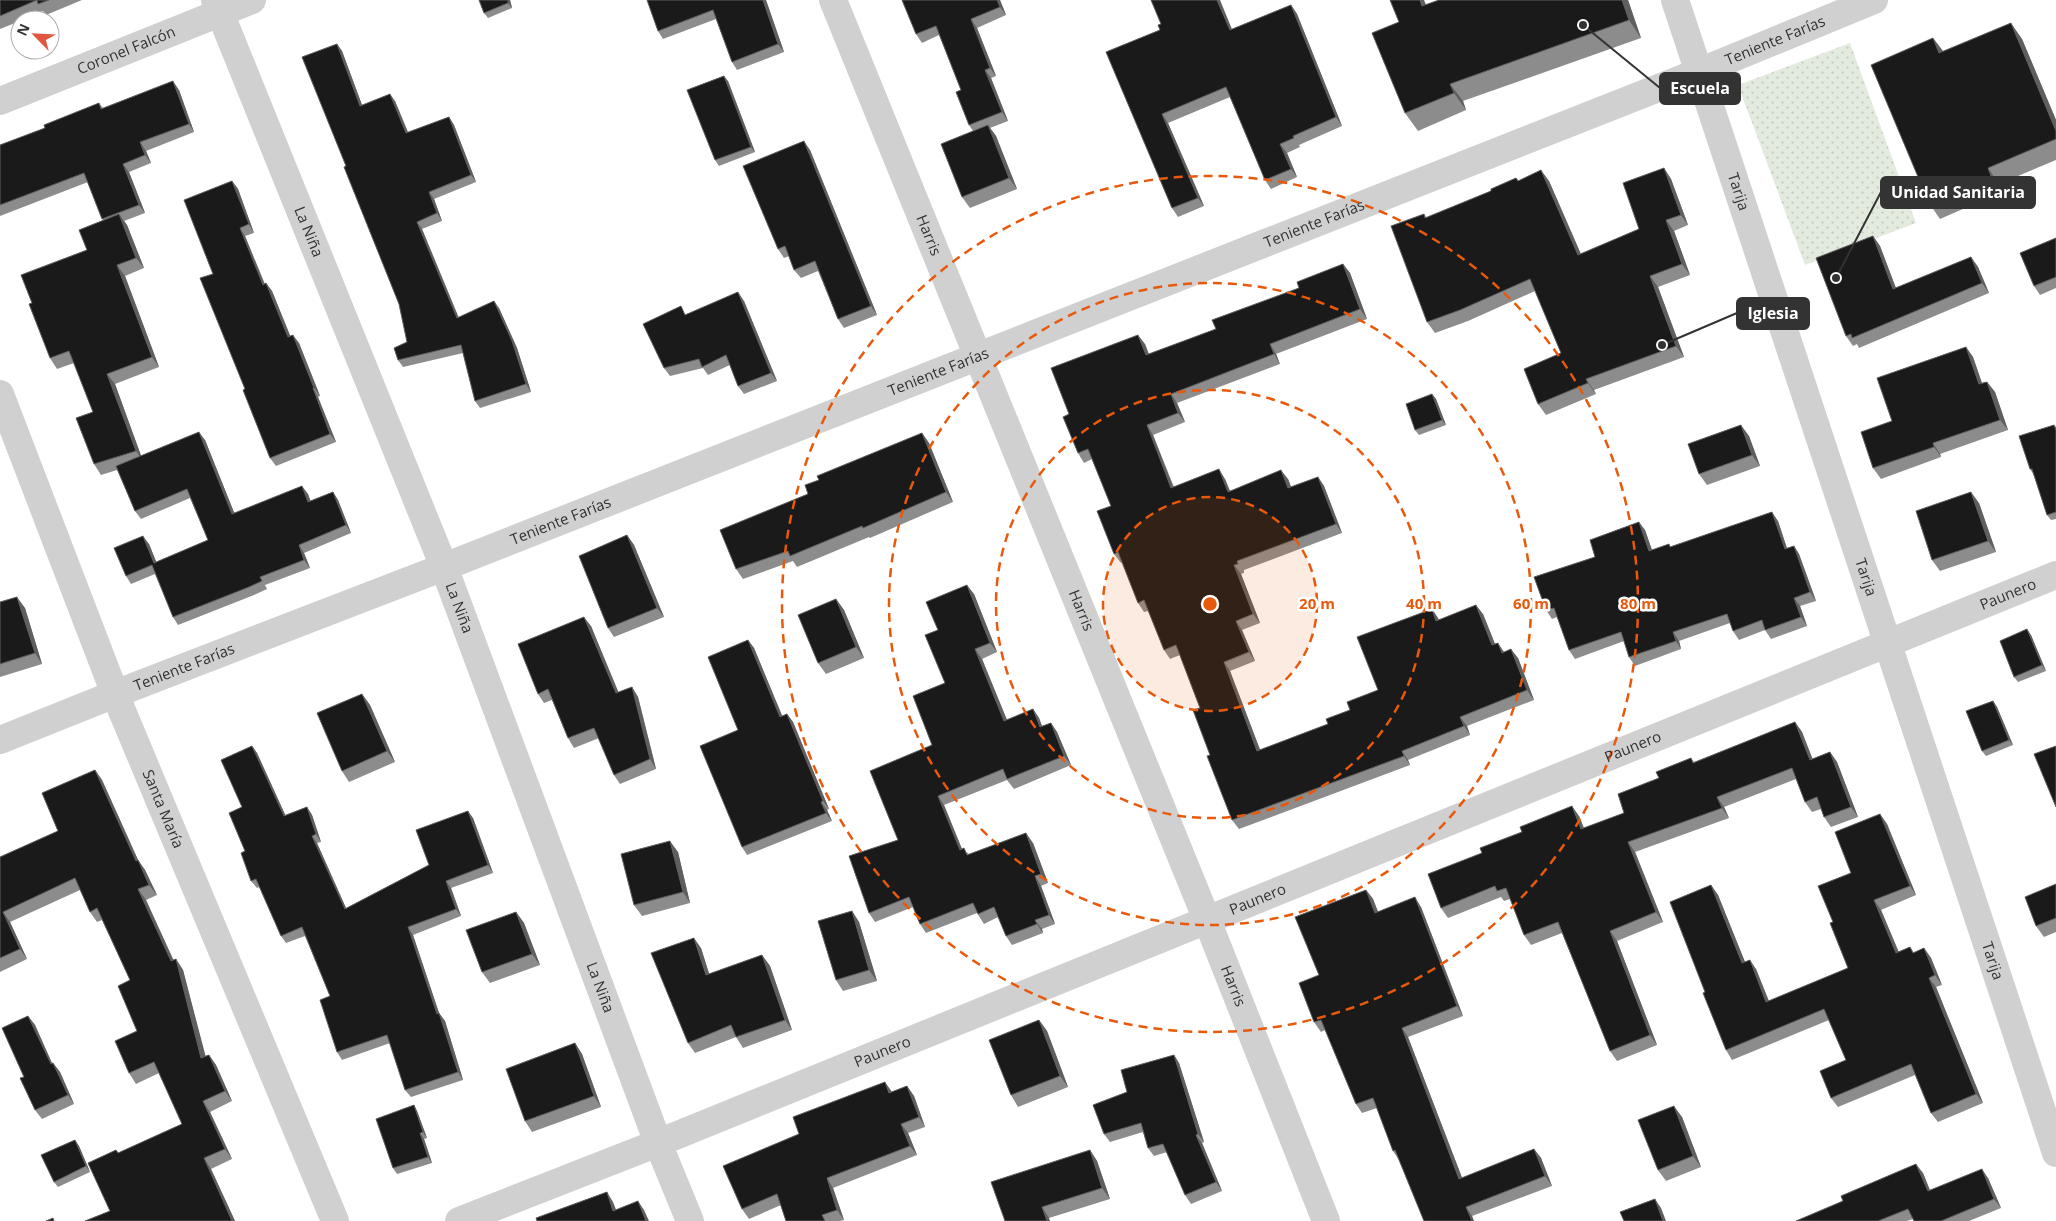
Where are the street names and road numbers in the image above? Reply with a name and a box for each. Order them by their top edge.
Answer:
street label: Teniente Farías [1722,10,1828,69]
street label: Coronel Falcón [74,21,178,78]
street label: Tarija [1724,170,1755,213]
street label: Teniente Farías [1261,194,1367,252]
street label: La Niña [290,203,329,260]
street label: Harris [912,211,947,258]
street label: Teniente Farías [885,342,991,400]
street label: Teniente Farías [507,491,614,549]
street label: Tarija [1851,555,1882,598]
street label: Paunero [1976,573,2039,614]
street label: La Niña [442,579,479,636]
street label: Harris [1065,587,1099,634]
street label: Teniente Farías [130,638,237,695]
street label: Paunero [1601,726,1664,766]
street label: Santa María [139,766,189,851]
street label: Paunero [1226,878,1289,919]
street label: Tarija [1978,939,2009,982]
street label: La Niña [583,959,620,1015]
street label: Harris [1217,962,1251,1009]
street label: Paunero [851,1030,913,1071]

